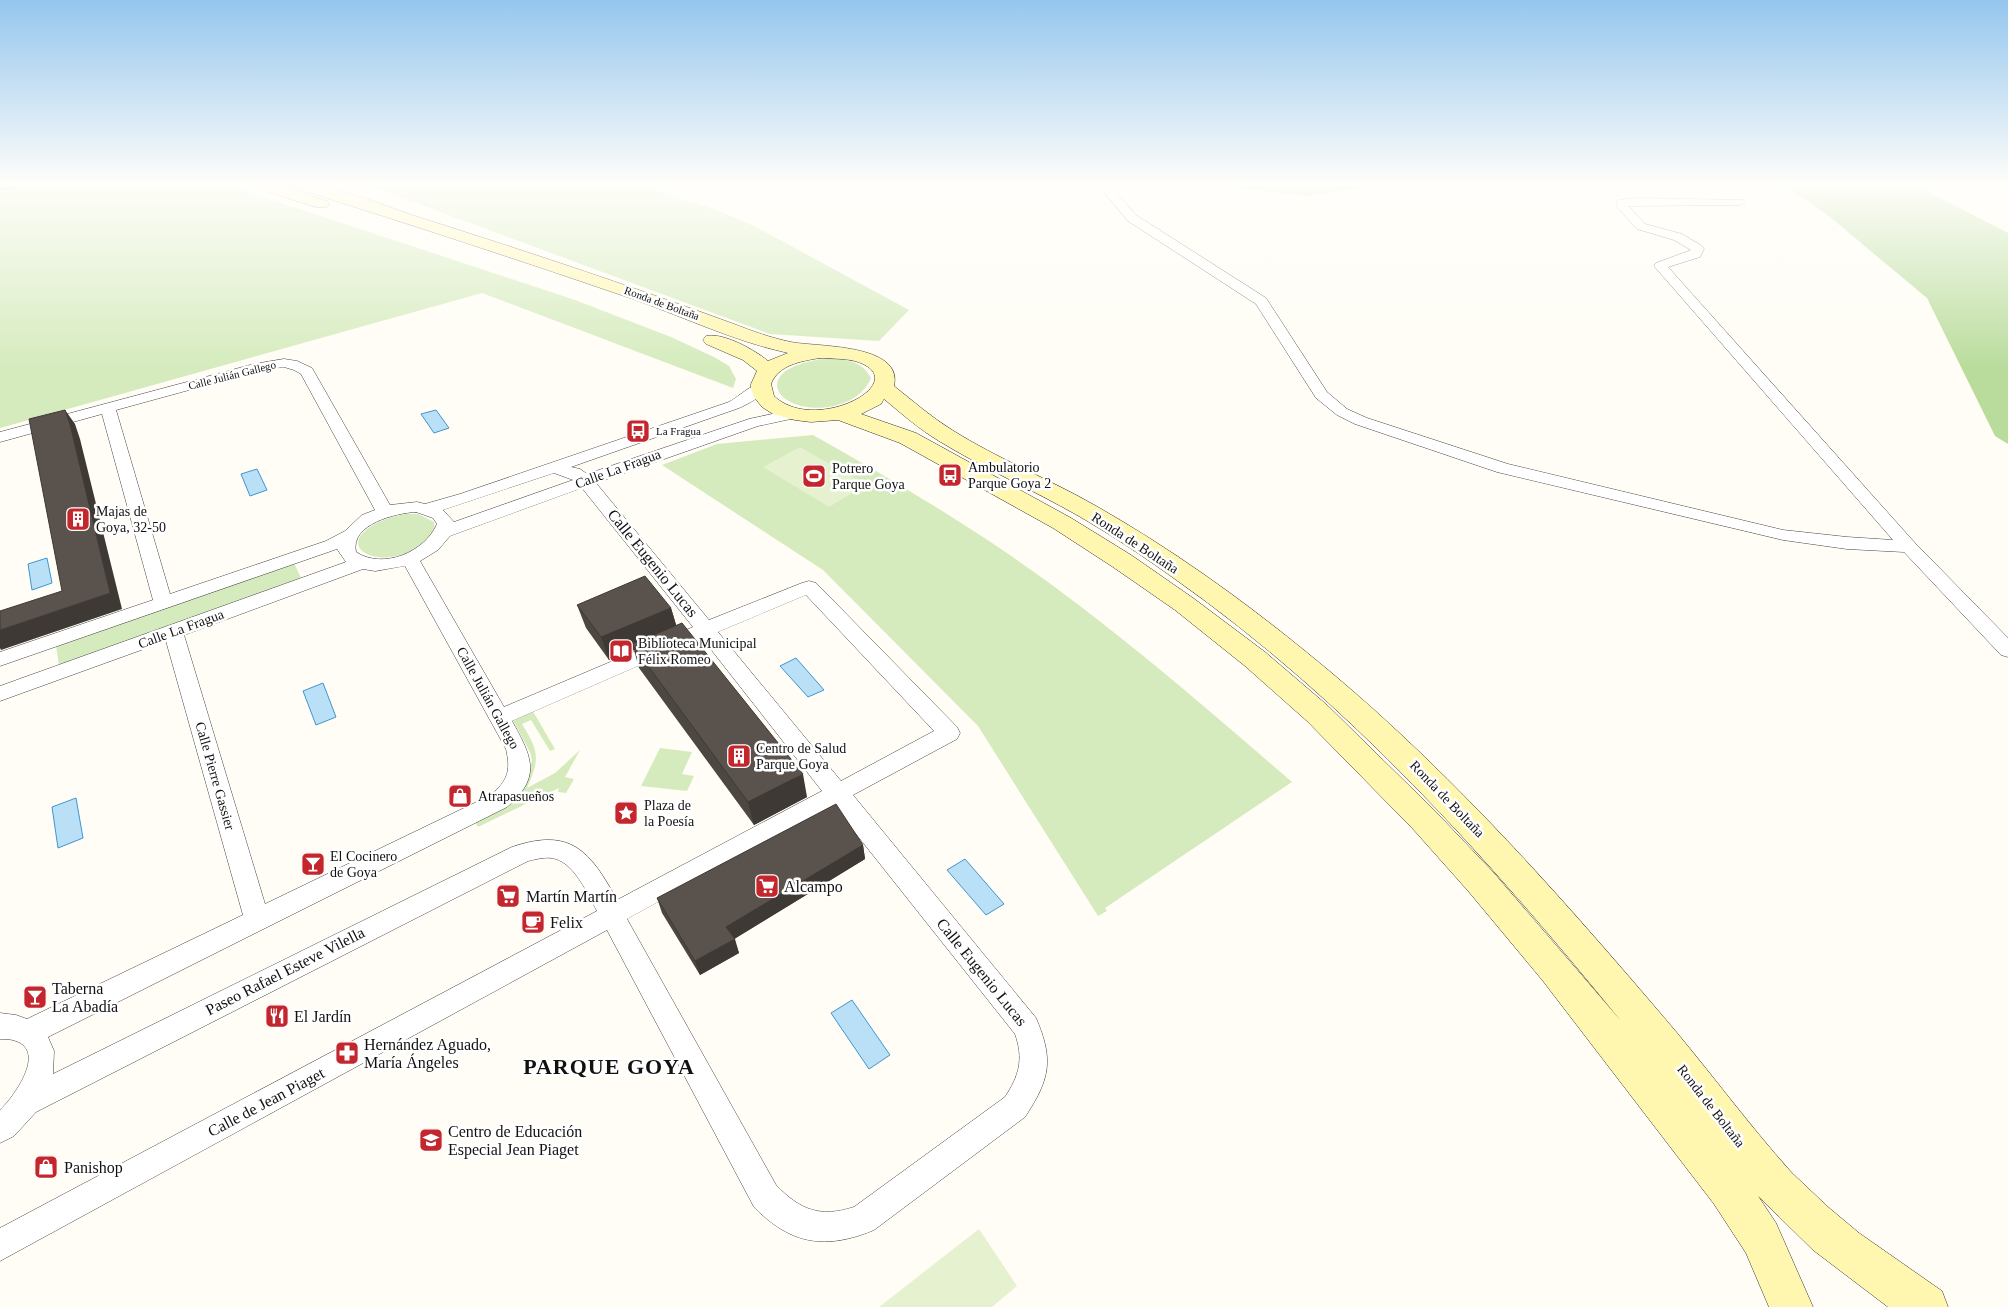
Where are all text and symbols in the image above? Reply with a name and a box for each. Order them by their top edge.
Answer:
street label: Ronda de Boltaña [623,284,701,322]
street label: Calle Julián Gallego [187,358,278,392]
bus stop icon: La Fragua [625,418,651,444]
place label: La Fragua [656,425,701,437]
street label: Calle La Fragua [573,446,664,491]
place label: Ambulatorio Parque Goya 2 [968,460,1051,491]
place label: Potrero Parque Goya [832,461,905,492]
bus stop icon: Ambulatorio Parque Goya 2 [937,462,963,488]
sports icon: Potrero Parque Goya [801,463,827,489]
place label: Majas de Goya, 32-50 [96,504,166,535]
building icon: Majas de Goya, 32-50 [65,506,91,532]
street label: Calle Eugenio Lucas [604,506,702,621]
street label: Ronda de Boltaña [1089,509,1182,577]
street label: Calle La Fragua [136,606,227,651]
place label: Biblioteca Municipal Félix Romeo [638,636,757,667]
library icon: Biblioteca Municipal Félix Romeo [608,638,634,664]
street label: Calle Julián Gallego [454,644,522,752]
street label: Calle Pierre Gassier [192,720,238,832]
place label: Centro de Salud Parque Goya [756,741,846,772]
building icon: Centro de Salud Parque Goya [726,743,752,769]
street label: Ronda de Boltaña [1407,758,1488,841]
shop icon: Atrapasueños [447,783,473,809]
place label: Atrapasueños [478,789,554,804]
place label: Plaza de la Poesía [644,798,695,829]
place icon: Plaza de la Poesía [613,800,639,826]
place label: El Cocinero de Goya [330,849,397,880]
bar icon: El Cocinero de Goya [300,851,326,877]
supermarket icon: Alcampo [754,873,780,899]
place label: Alcampo [784,878,843,896]
supermarket icon: Martín Martín [495,883,521,909]
place label: Martín Martín [526,888,617,905]
cafe icon: Felix [520,909,546,935]
place label: Felix [550,914,583,931]
street label: Calle Eugenio Lucas [933,915,1031,1030]
street label: Paseo Rafael Esteve Vilella [203,923,367,1019]
place label: Taberna La Abadía [52,980,118,1015]
bar icon: Taberna La Abadía [22,984,48,1010]
restaurant icon: El Jardín [264,1003,290,1029]
place label: El Jardín [294,1008,351,1025]
place label: Hernández Aguado, María Ángeles [364,1036,491,1072]
pharmacy icon: Hernández Aguado, María Ángeles [334,1040,360,1066]
district label: PARQUE GOYA [523,1054,695,1079]
street label: Ronda de Boltaña [1674,1062,1748,1151]
street label: Calle de Jean Piaget [205,1064,328,1141]
place label: Centro de Educación Especial Jean Piaget [448,1123,582,1159]
school or university icon: Centro de Educación Especial Jean Piaget [418,1127,444,1153]
shop icon: Panishop [33,1154,59,1180]
place label: Panishop [64,1159,123,1177]

